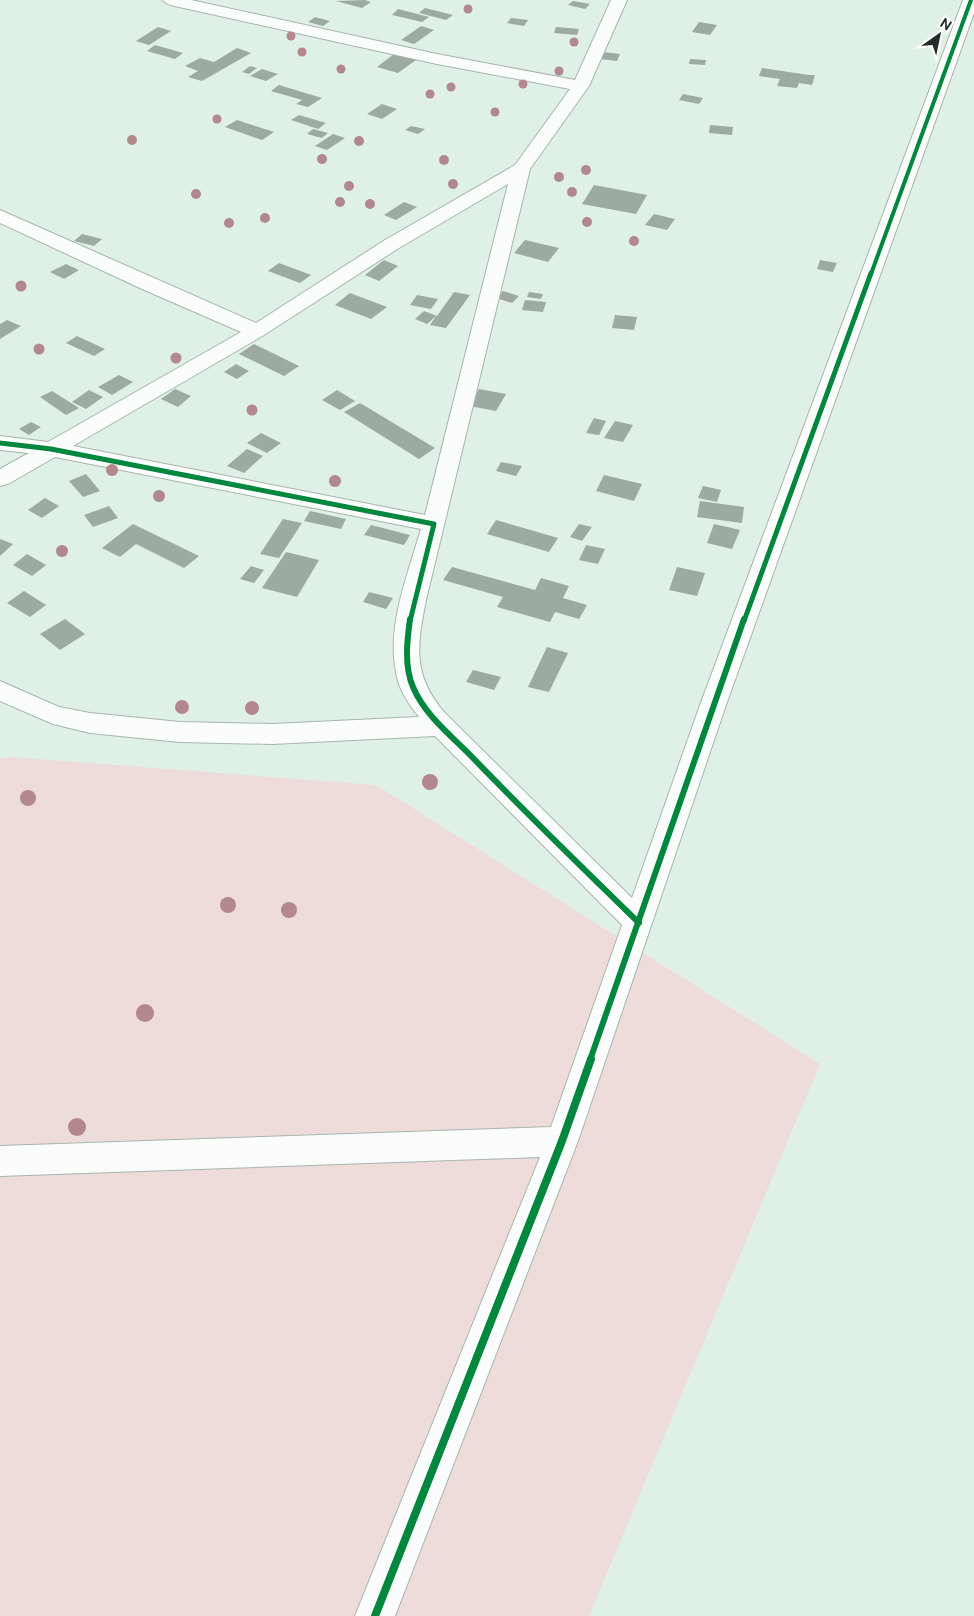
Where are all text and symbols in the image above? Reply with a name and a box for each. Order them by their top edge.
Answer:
north arrow [914,10,964,60]
text: N [937,14,955,34]

